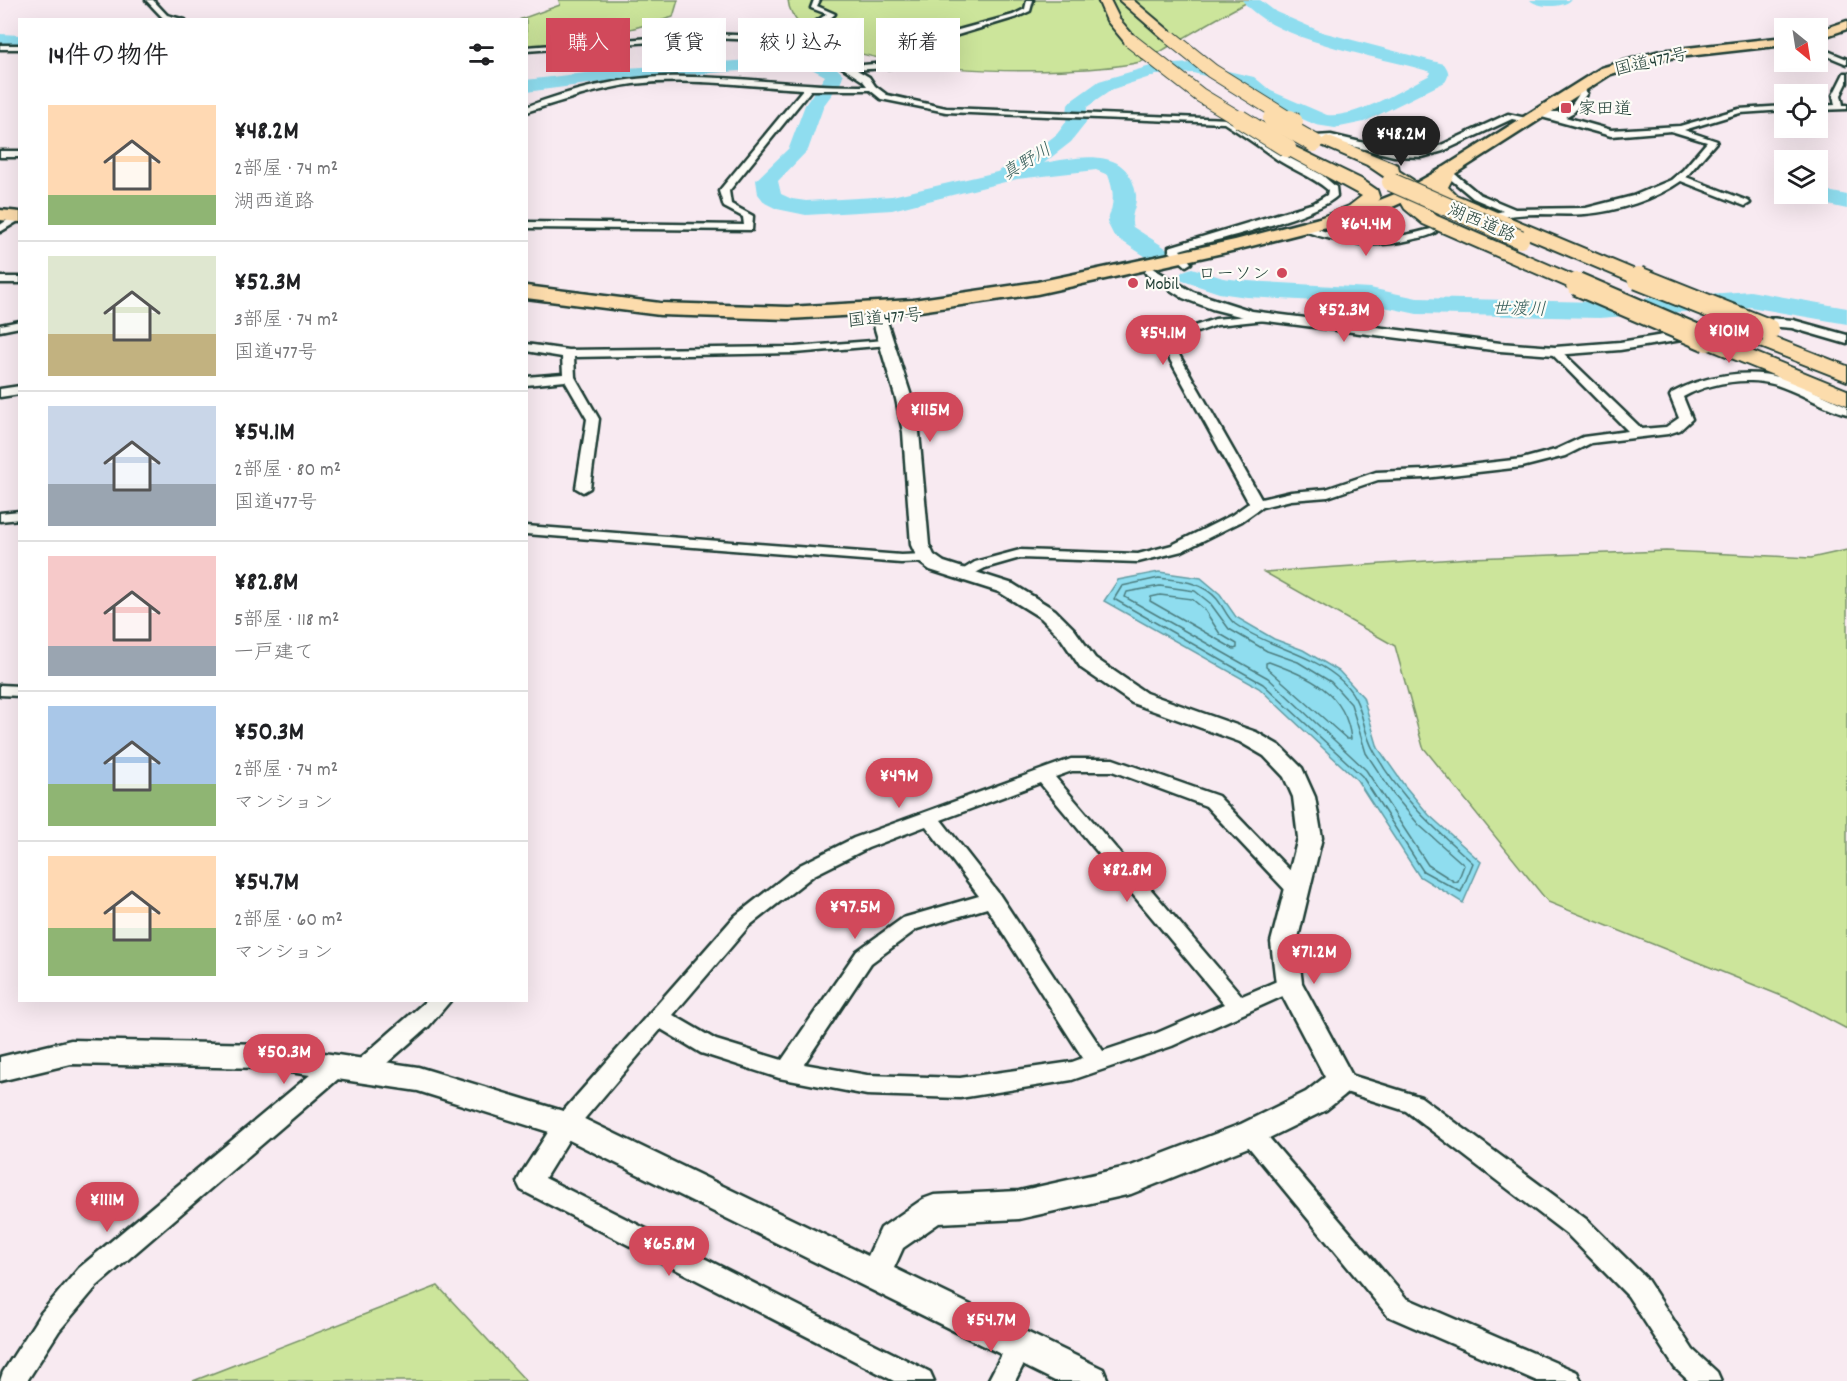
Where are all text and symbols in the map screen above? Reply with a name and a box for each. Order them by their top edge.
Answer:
chip: 購入 [546,18,630,72]
chip: 賃貸 [642,18,726,72]
chip: 絞り込み [738,18,864,72]
chip: 新着 [876,18,960,72]
north arrow [1774,18,1828,72]
map controls [1774,18,1828,204]
icon: filters [465,38,498,71]
text: 14件の物件 [48,39,168,76]
street label: 国道477号 [1612,43,1691,84]
button: locate [1774,84,1828,138]
place label: 家田道 [1578,98,1632,123]
marker: 家田道 [1559,101,1573,115]
text: ¥48.2M [234,114,299,151]
pin: ¥48.2M [1352,116,1450,167]
text: ¥48.2M [1376,121,1426,149]
icon: home [96,129,168,201]
water label: 真野川 [998,139,1057,188]
button: layers [1774,150,1828,204]
text: 2部屋 · 74 m² [234,156,338,184]
text: 湖西道路 [234,189,314,217]
street label: 湖西道路 [1443,199,1519,250]
pin: ¥64.4M [1317,206,1415,257]
text: ¥64.4M [1340,211,1392,239]
place label: ローソン [1198,263,1270,288]
text: ¥52.3M [234,265,301,302]
marker: ローソン [1275,266,1289,280]
place label: Mobil [1145,273,1180,298]
marker: Mobil [1126,276,1140,290]
icon: home [96,280,168,352]
pin: ¥52.3M [1295,292,1393,343]
text: ¥52.3M [1318,297,1370,325]
water label: 世渡川 [1492,298,1546,323]
street label: 国道477号 [847,304,924,335]
text: 3部屋 · 74 m² [234,307,338,335]
pin: ¥101M [1687,313,1771,364]
pin: ¥54.1M [1114,315,1212,366]
text: ¥101M [1708,318,1750,346]
text: ¥54.1M [1140,320,1186,348]
text: 国道477号 [234,340,318,368]
pin: ¥115M [888,392,972,443]
text: ¥115M [910,397,950,425]
text: ¥54.1M [234,415,295,452]
icon: home [96,430,168,502]
text: 2部屋 · 80 m² [234,457,341,485]
text: 国道477号 [234,490,318,518]
text: ¥82.8M [234,565,298,602]
icon: home [96,580,168,652]
text: 5部屋 · 118 m² [234,607,339,635]
text: 一戸建て [234,640,314,668]
text: ¥50.3M [234,715,304,752]
icon: home [96,730,168,802]
text: 2部屋 · 74 m² [234,757,338,785]
pin: ¥49M [863,758,935,809]
text: ¥49M [880,763,918,791]
text: マンション [234,790,333,818]
pin: ¥82.8M [1078,852,1176,903]
text: ¥82.8M [1102,857,1152,885]
text: ¥54.7M [234,865,299,902]
icon: home [96,880,168,952]
pin: ¥97.5M [806,889,904,940]
text: ¥97.5M [830,894,880,922]
text: 2部屋 · 60 m² [234,907,343,935]
pin: ¥71.2M [1265,934,1363,985]
text: ¥71.2M [1291,939,1337,967]
text: マンション [234,940,333,968]
pin: ¥50.3M [235,1034,333,1085]
text: ¥50.3M [257,1039,311,1067]
pin: ¥111M [65,1182,149,1233]
text: ¥111M [90,1187,124,1215]
pin: ¥65.8M [620,1226,718,1277]
text: ¥65.8M [643,1231,695,1259]
pin: ¥54.7M [942,1302,1040,1353]
text: ¥54.7M [966,1307,1016,1335]

